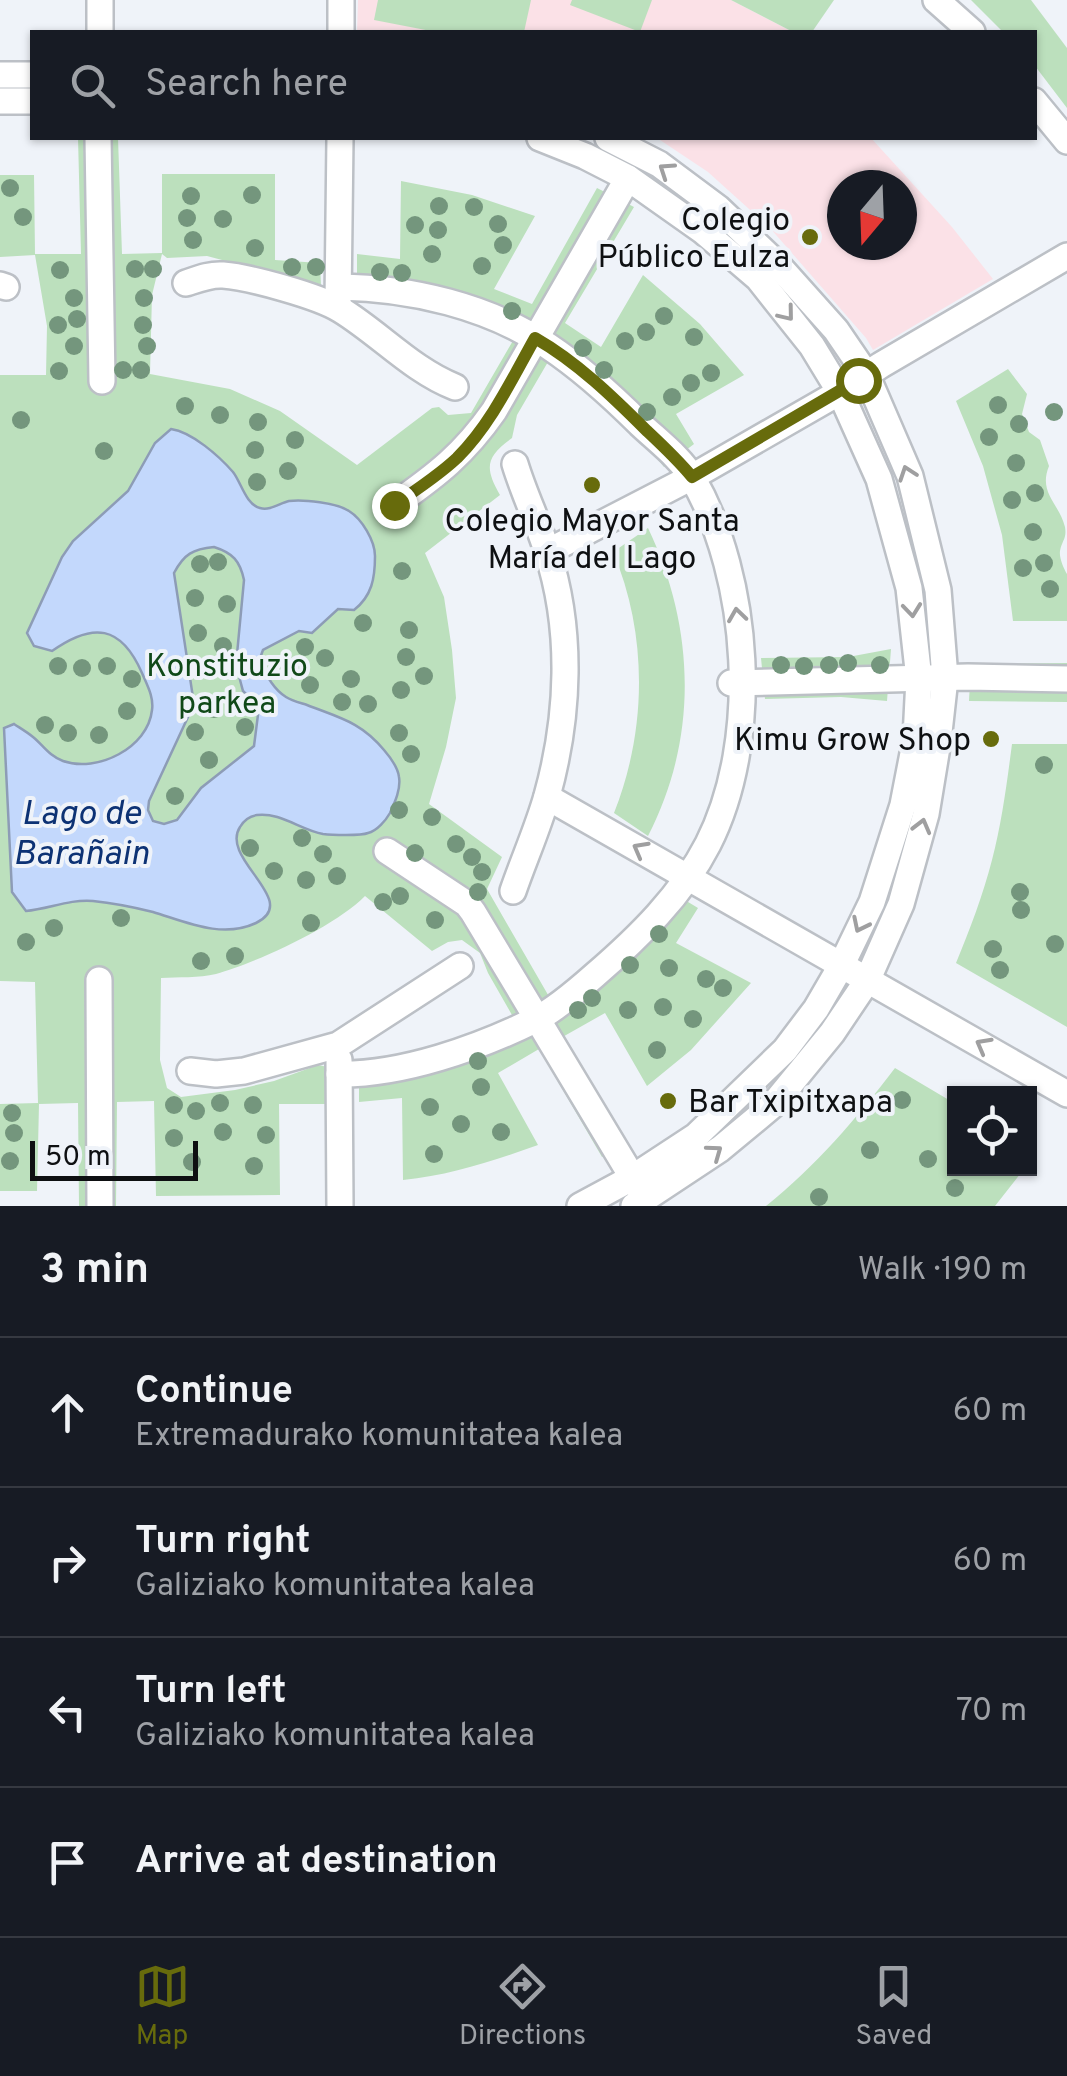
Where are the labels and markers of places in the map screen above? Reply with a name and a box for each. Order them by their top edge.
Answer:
place label: Colegio Público Eulza [598,202,790,279]
marker: Colegio Público Eulza [799,226,821,248]
marker: Colegio Mayor Santa María del Lago [581,474,603,496]
place label: Colegio Mayor Santa María del Lago [445,503,739,580]
place label: Kimu Grow Shop [734,722,971,762]
marker: Kimu Grow Shop [980,728,1002,750]
place label: Bar Txipitxapa [688,1084,893,1124]
marker: Bar Txipitxapa [657,1090,679,1112]

